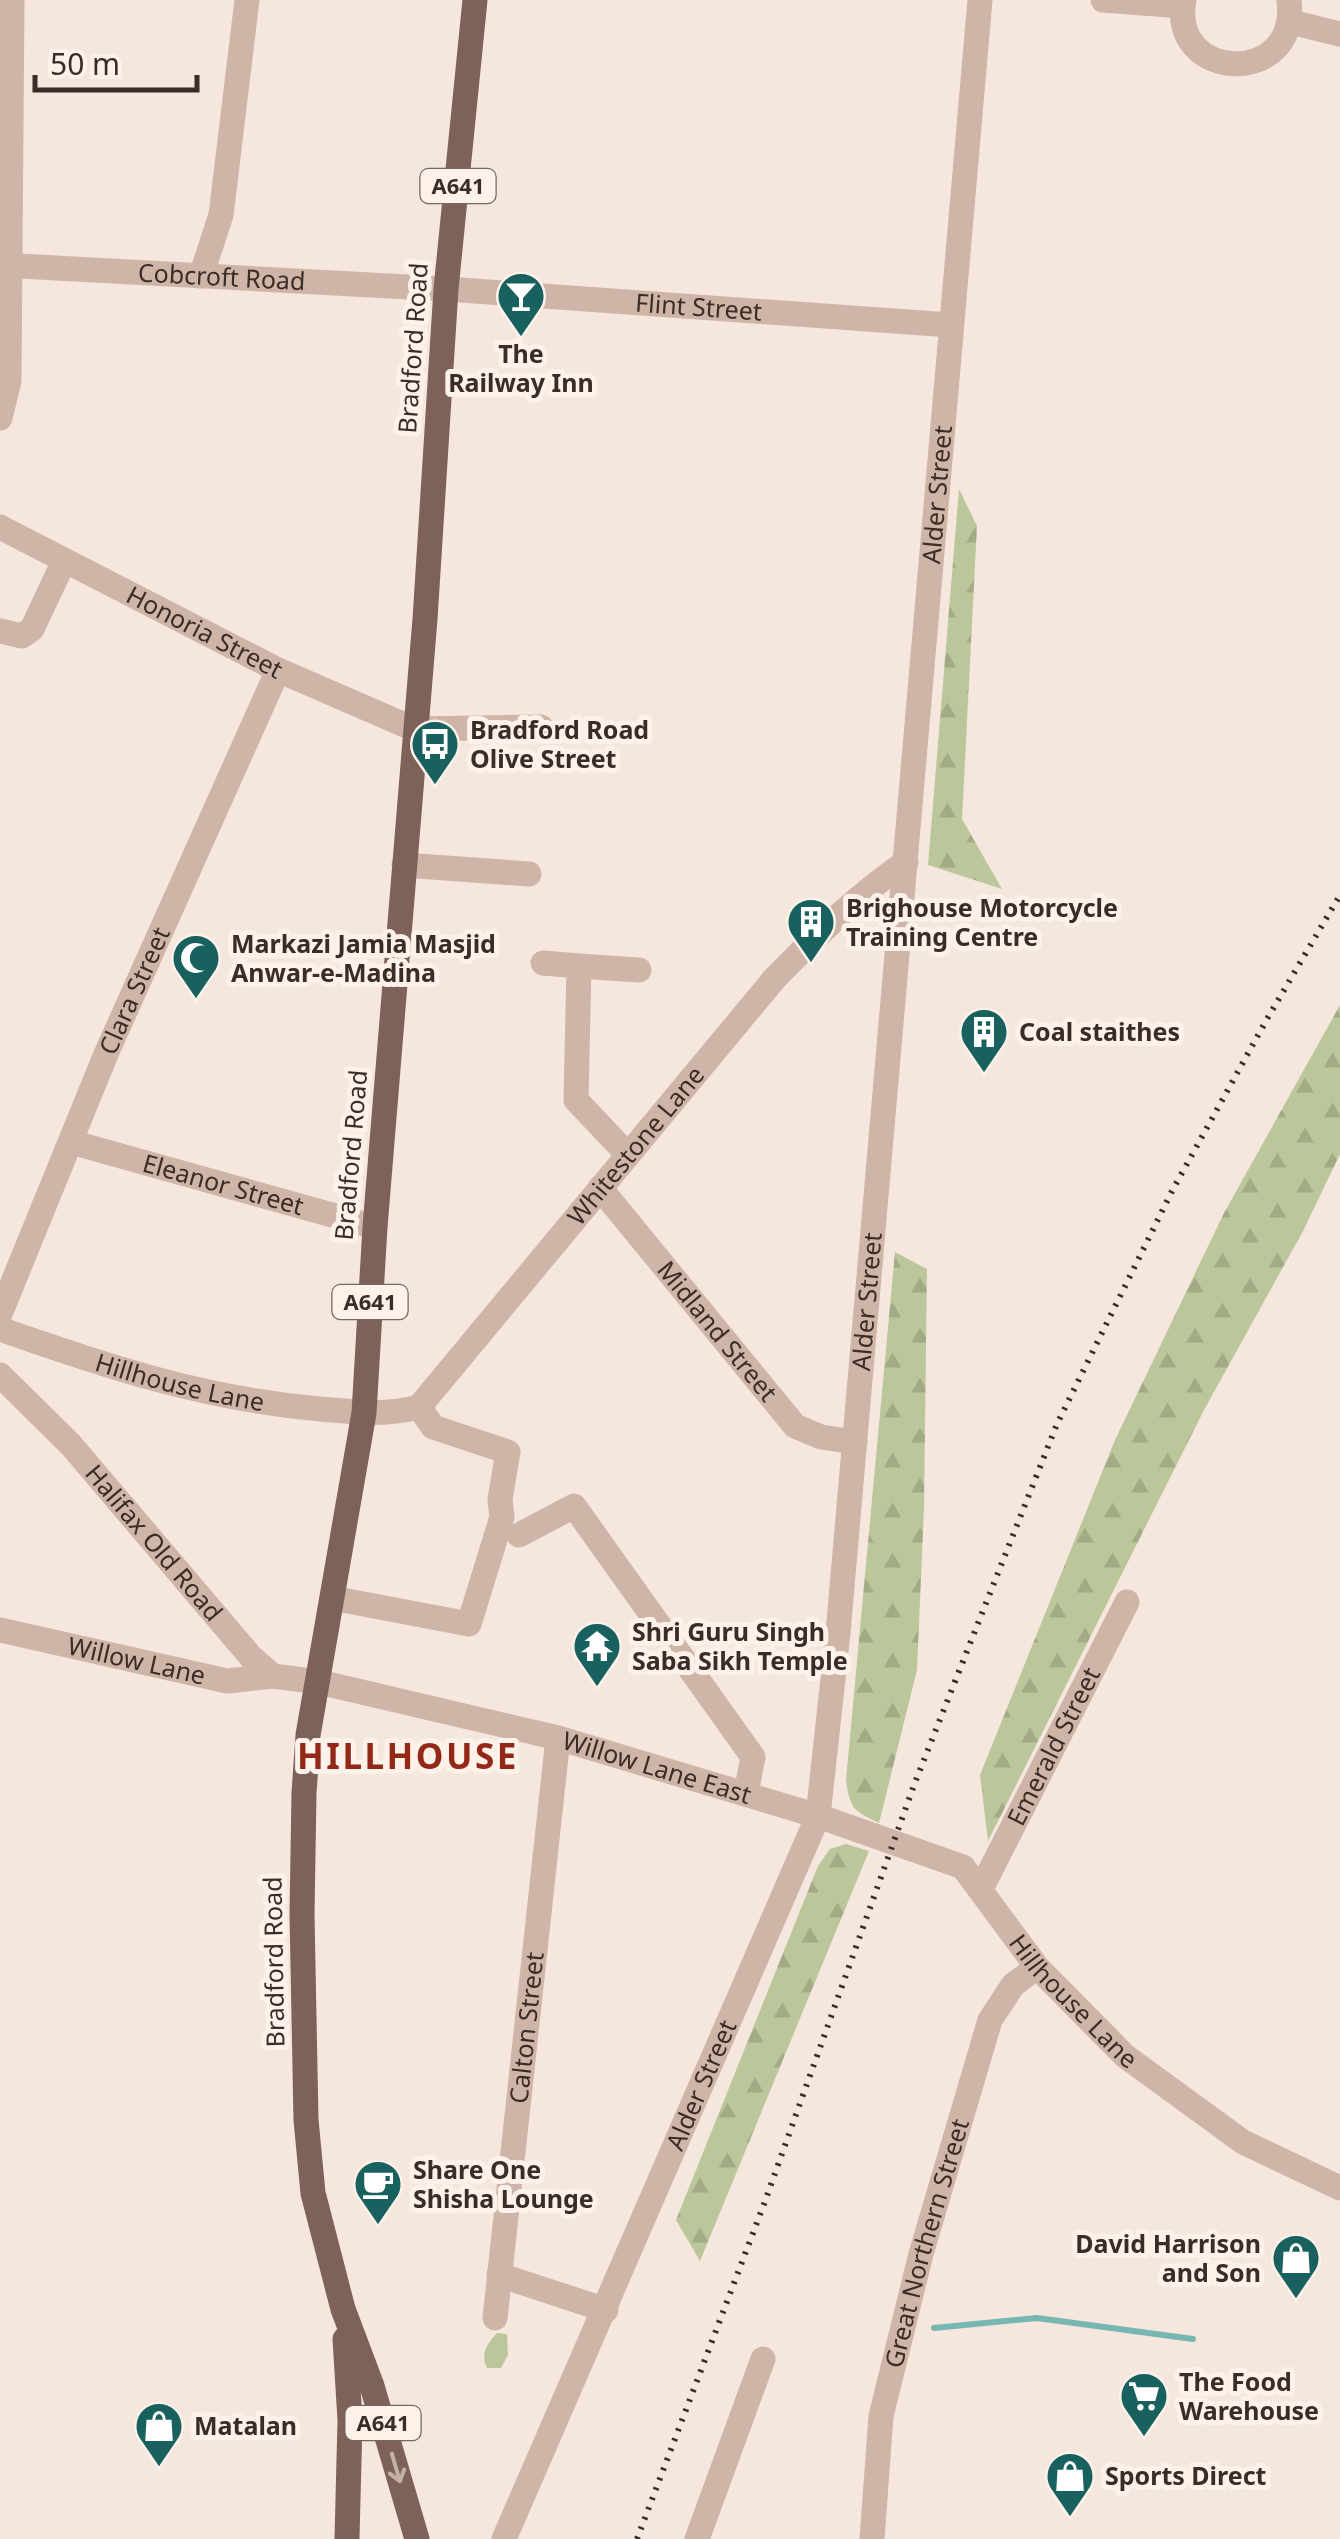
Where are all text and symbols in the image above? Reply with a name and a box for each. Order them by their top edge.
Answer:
scale bar [35,30,198,92]
text: 50 m [50,43,120,84]
road number: A641 [420,169,496,203]
street label: Cobcroft Road [137,254,306,297]
street label: Bradford Road [389,261,435,434]
bar icon: The Railway Inn [495,270,547,338]
street label: Flint Street [634,285,763,328]
place label: The Railway Inn [448,336,594,399]
street label: Alder Street [913,424,959,565]
street label: Honoria Street [121,577,289,686]
place label: Bradford Road Olive Street [470,712,649,775]
bus stop icon: Bradford Road Olive Street [409,718,461,786]
place label: Brighouse Motorcycle Training Centre [846,890,1118,953]
building icon: Brighouse Motorcycle Training Centre [785,896,837,964]
street label: Clara Street [90,921,177,1060]
place label: Markazi Jamia Masjid Anwar-e-Madina [231,926,496,989]
mosque icon: Markazi Jamia Masjid Anwar-e-Madina [170,932,222,1000]
building icon: Coal staithes [958,1006,1010,1074]
place label: Coal staithes [1019,1014,1180,1048]
street label: Whitestone Lane [559,1058,711,1232]
street label: Bradford Road [326,1068,374,1242]
street label: Eleanor Street [139,1145,308,1222]
street label: Alder Street [843,1231,889,1372]
street label: Midland Street [650,1253,786,1408]
road number: A641 [332,1285,408,1319]
street label: Hillhouse Lane [91,1344,267,1418]
street label: Halifax Old Road [78,1456,231,1628]
place label: Shri Guru Singh Saba Sikh Temple [632,1614,848,1677]
temple icon: Shri Guru Singh Saba Sikh Temple [571,1620,623,1688]
street label: Willow Lane [65,1628,209,1692]
street label: Emerald Street [998,1661,1107,1831]
street label: Willow Lane East [559,1722,756,1811]
district label: HILLHOUSE [297,1732,519,1779]
street label: Bradford Road [255,1876,291,2048]
street label: Hillhouse Lane [1002,1927,1145,2076]
street label: Calton Street [500,1950,551,2105]
street label: Alder Street [657,2014,743,2155]
street label: Great Northern Street [876,2114,976,2371]
place label: Share One Shisha Lounge [413,2152,594,2215]
cafe icon: Share One Shisha Lounge [352,2158,404,2226]
place label: David Harrison and Son [1075,2226,1261,2289]
shop icon: David Harrison and Son [1270,2232,1322,2300]
place label: The Food Warehouse [1179,2364,1319,2427]
supermarket icon: The Food Warehouse [1118,2370,1170,2438]
shop icon: Matalan [133,2400,185,2468]
road number: A641 [346,2406,420,2440]
place label: Matalan [194,2408,297,2442]
shop icon: Sports Direct [1044,2450,1096,2518]
one-way arrow [388,2452,406,2483]
place label: Sports Direct [1105,2458,1267,2492]

